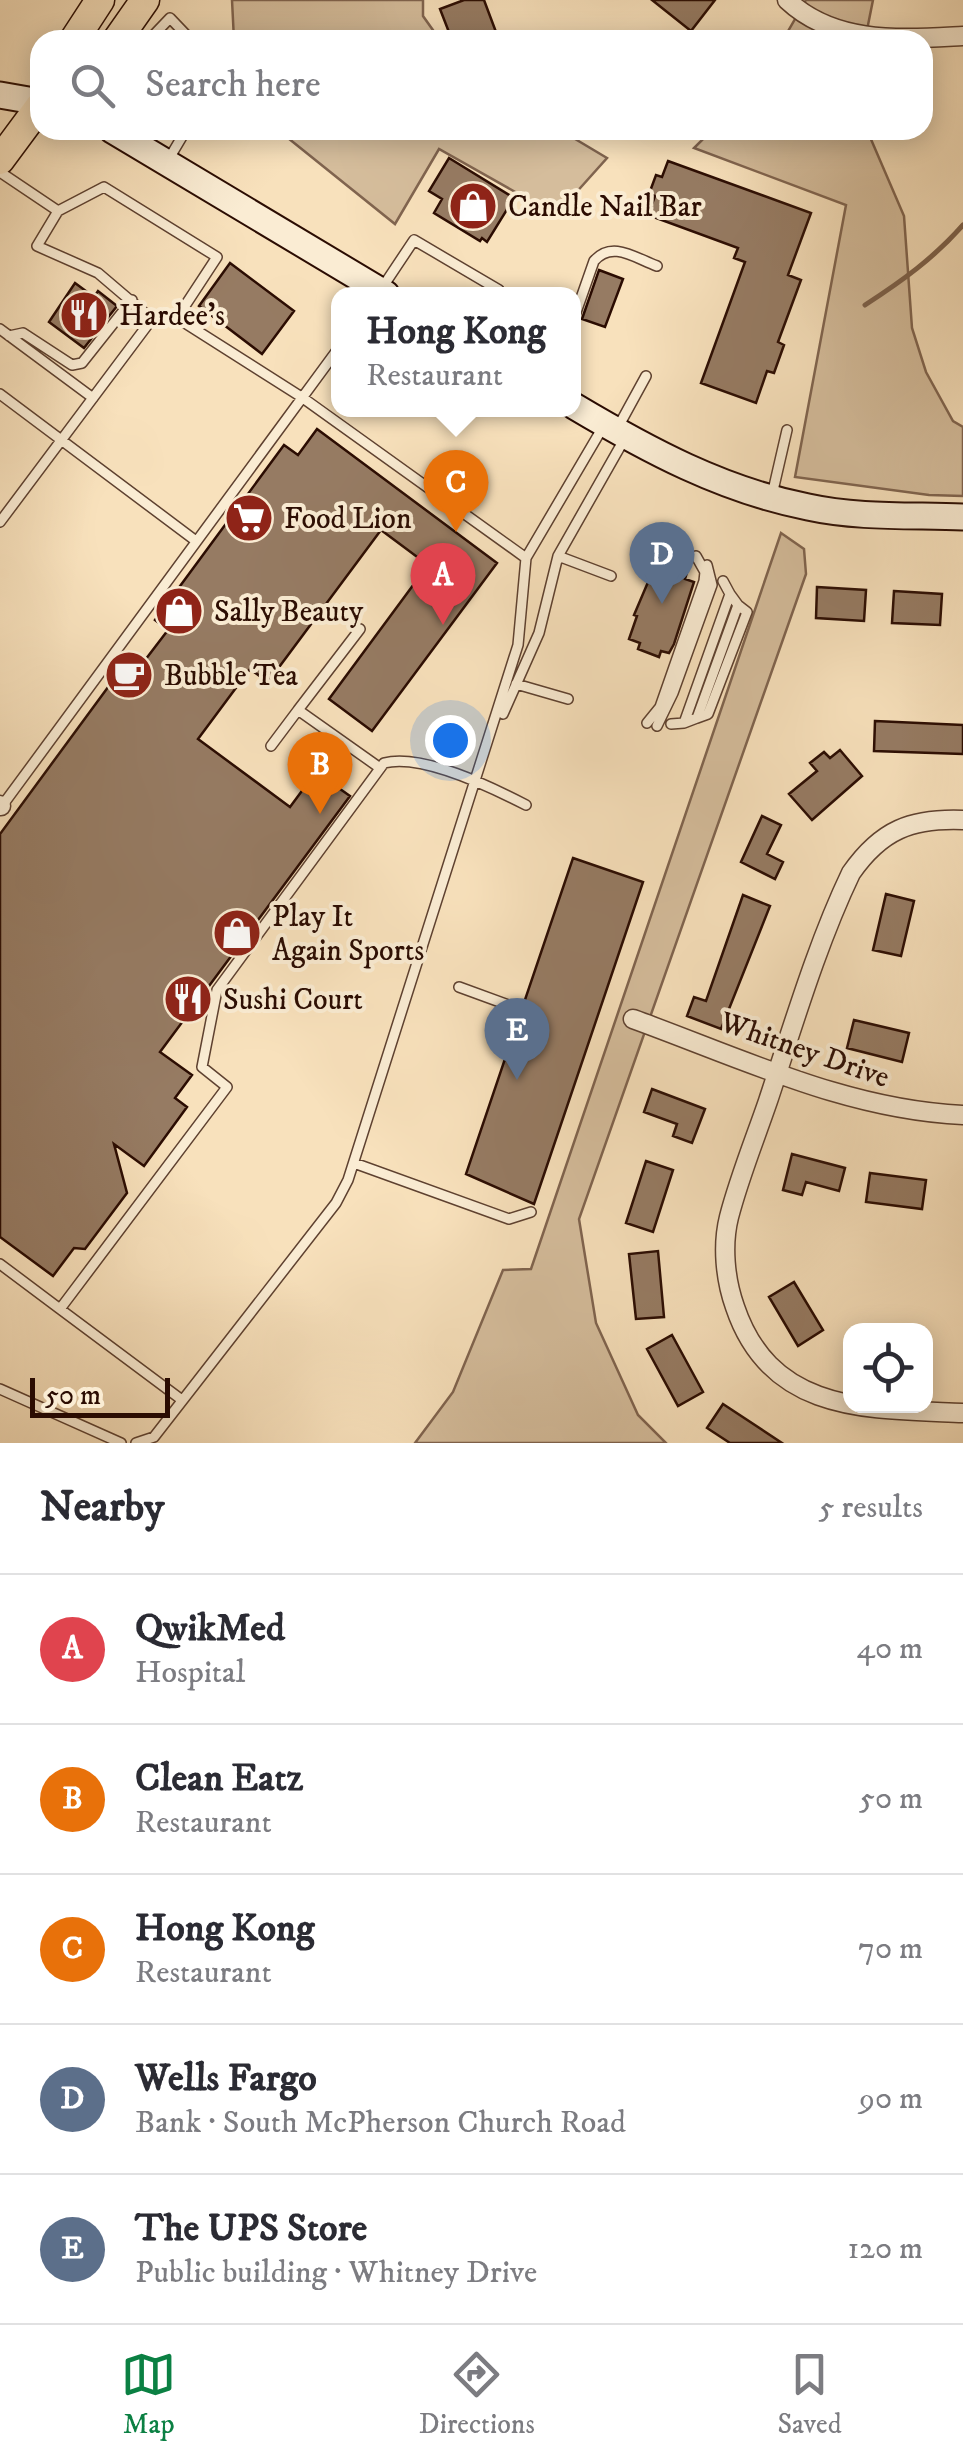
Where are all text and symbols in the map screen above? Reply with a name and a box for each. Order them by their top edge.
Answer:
search box [30,30,933,140]
icon: search [65,58,120,113]
text: Search here [145,61,321,109]
shop icon: Candle Nail Bar [447,180,499,232]
place label: Candle Nail Bar [508,189,702,226]
popup [331,287,581,417]
restaurant icon: Hardee's [58,289,110,341]
place label: Hardee's [119,298,225,335]
text: Hong Kong [366,308,546,356]
text: Restaurant [366,356,503,396]
pin: C [424,450,488,532]
supermarket icon: Food Lion [223,492,275,544]
place label: Food Lion [284,501,412,538]
pin: D [630,522,694,604]
pin: A [410,542,476,625]
shop icon: Sally Beauty [153,585,205,637]
place label: Sally Beauty [214,594,364,631]
cafe icon: Bubble Tea [103,649,155,701]
place label: Bubble Tea [164,658,298,695]
your location [425,715,476,766]
pin: B [288,732,352,814]
place label: Play It Again Sports [272,899,424,970]
shop icon: Play It Again Sports [211,907,263,959]
restaurant icon: Sushi Court [162,973,214,1025]
place label: Sushi Court [223,982,363,1019]
pin: E [484,998,550,1080]
street label: Whitney Drive [714,1004,894,1097]
map controls [843,1323,933,1413]
button: locate [843,1323,933,1413]
scale bar [30,1373,170,1418]
text: 50 m [45,1378,101,1413]
text: Nearby [40,1482,164,1534]
text: 5 results [819,1488,923,1528]
text: QwikMed [135,1605,285,1653]
text: A [62,1629,83,1669]
text: 40 m [856,1629,923,1669]
text: Hospital [135,1653,245,1693]
text: Clean Eatz [135,1755,303,1803]
text: B [62,1779,83,1819]
text: 50 m [859,1779,923,1819]
text: Restaurant [135,1803,272,1843]
text: Hong Kong [135,1905,314,1953]
text: C [62,1929,83,1969]
text: 70 m [858,1929,923,1969]
text: Restaurant [135,1953,272,1993]
text: Wells Fargo [135,2055,317,2103]
text: D [61,2079,84,2119]
text: 90 m [859,2079,923,2119]
text: Bank · South McPherson Church Road [135,2103,626,2143]
text: The UPS Store [135,2205,367,2253]
text: E [61,2229,84,2269]
text: 120 m [847,2229,923,2269]
text: Public building · Whitney Drive [135,2253,537,2293]
tab: Map [121,2347,176,2442]
tab: Directions [419,2347,535,2442]
tab: Saved [777,2347,842,2442]

